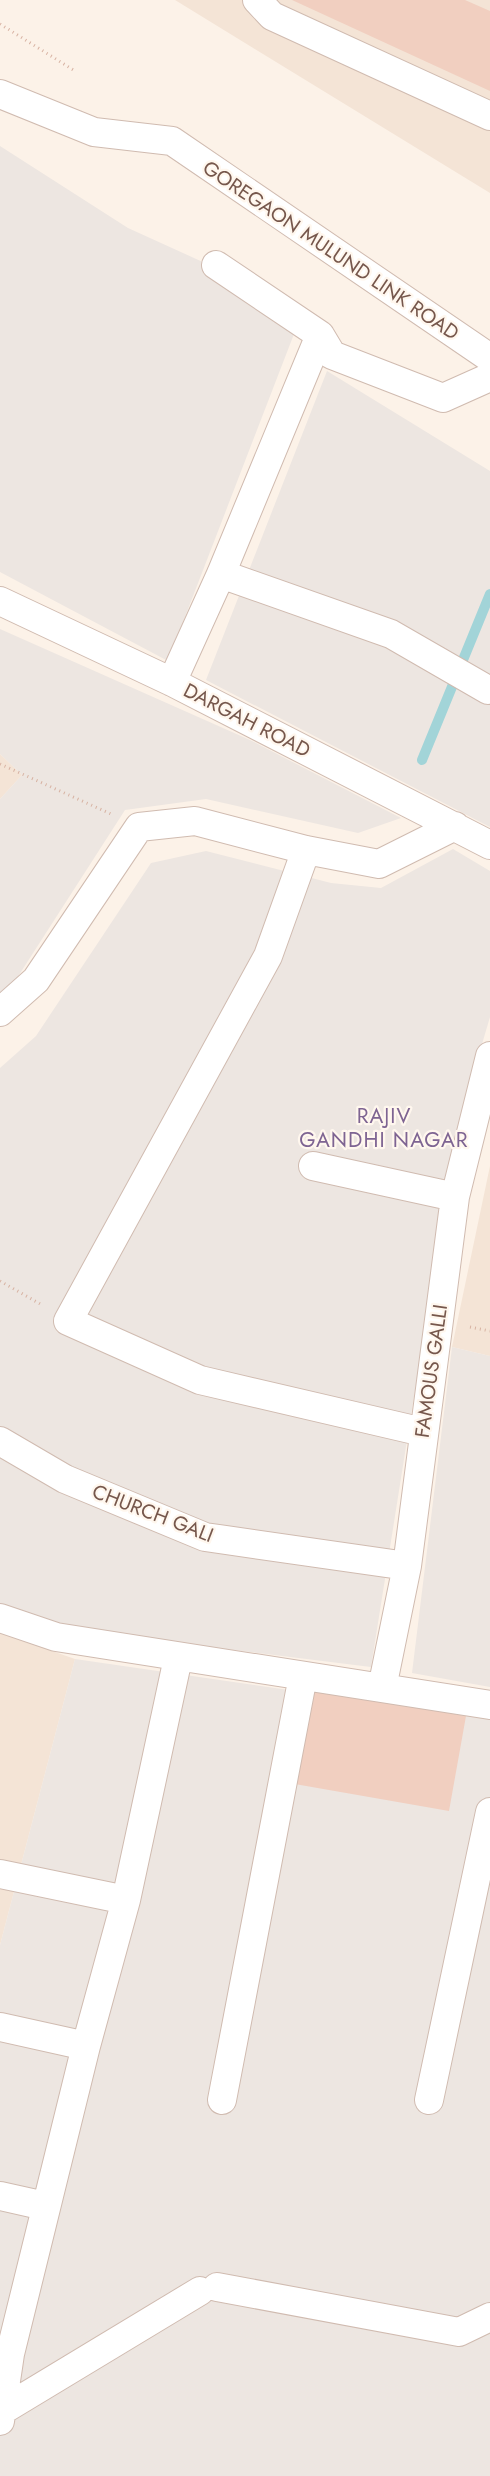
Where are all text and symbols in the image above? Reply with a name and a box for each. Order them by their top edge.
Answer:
street label: GOREGAON MULUND LINK ROAD [197,154,465,347]
street label: DARGAH ROAD [178,676,315,765]
district label: RAJIV GANDHI NAGAR [299,1101,469,1155]
street label: FAMOUS GALLI [408,1303,455,1440]
street label: CHURCH GALI [88,1477,218,1550]

